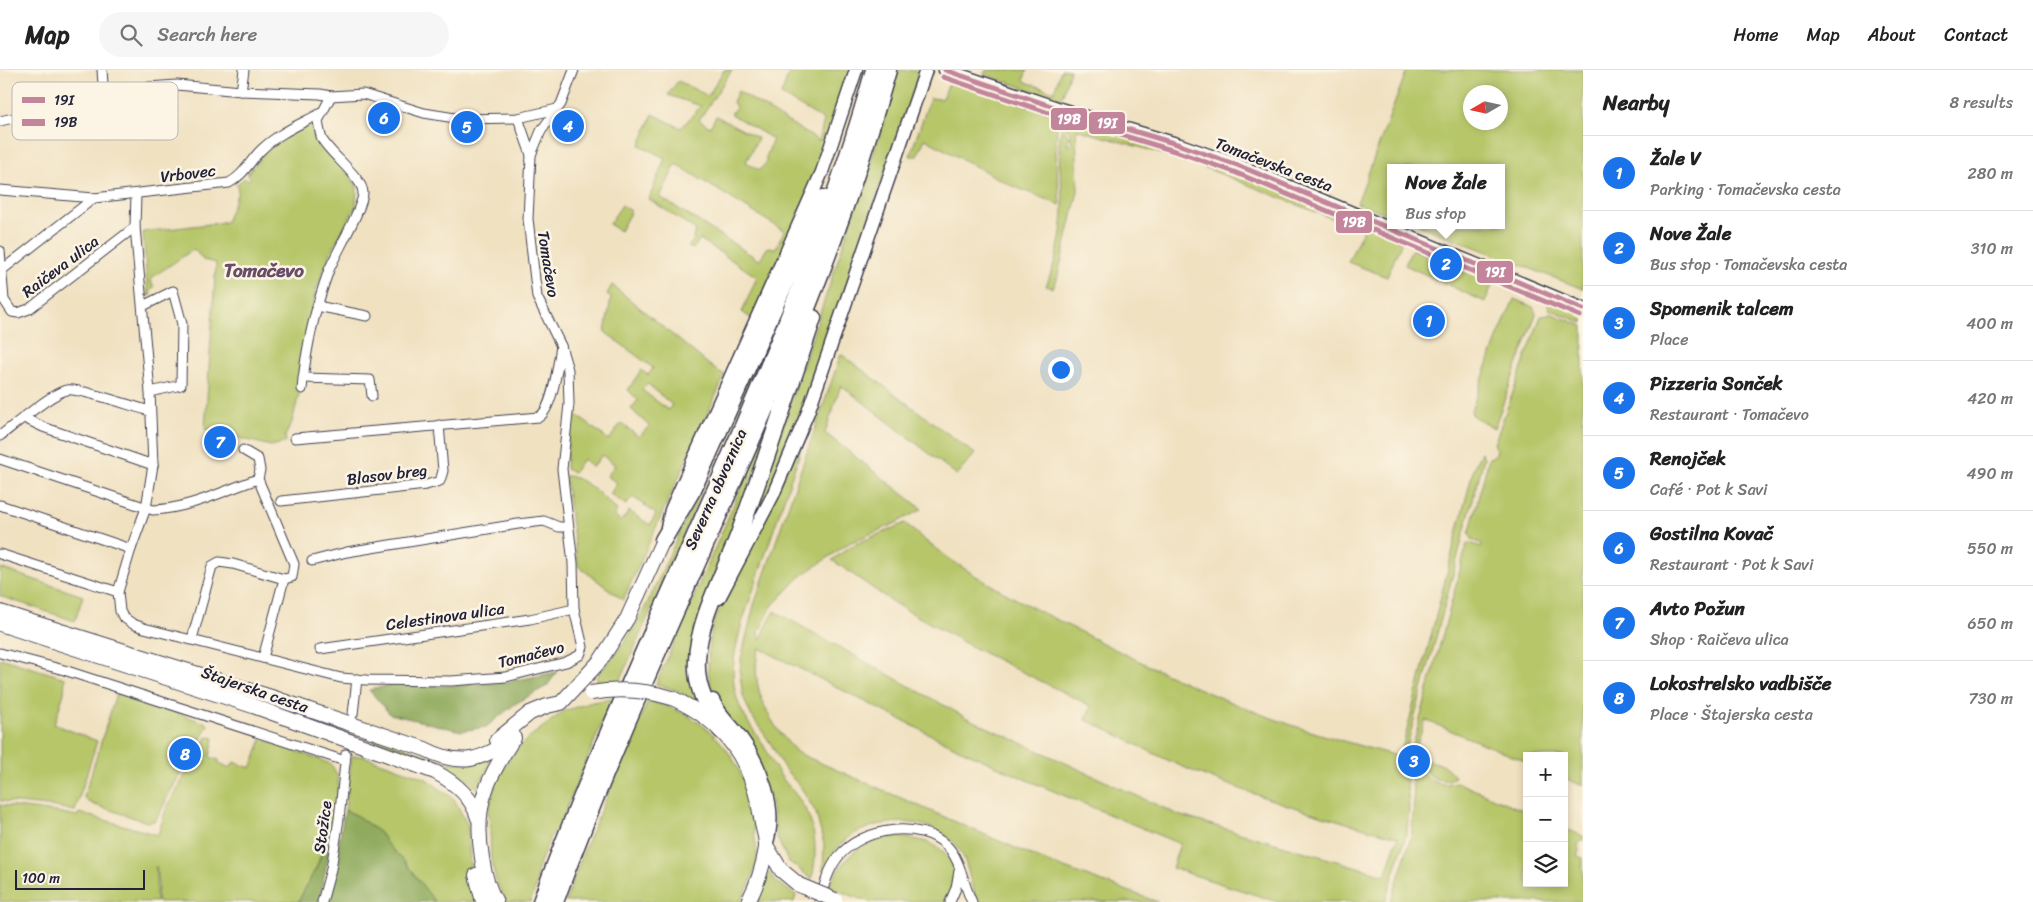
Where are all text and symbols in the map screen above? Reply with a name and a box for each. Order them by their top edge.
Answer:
search box [99,12,449,57]
text: Map [25,14,69,56]
text: Search here [157,18,257,51]
text: Home [1734,19,1779,51]
text: Map [1807,19,1840,51]
text: About [1868,19,1916,51]
text: Contact [1944,19,2008,51]
icon: search [117,21,145,49]
legend [12,82,178,140]
text: Nearby [1603,84,1669,122]
north arrow [1463,85,1508,130]
text: 19I [54,88,76,113]
text: 8 results [1950,88,2013,117]
pin: 6 [368,99,400,137]
pin: 4 [552,107,584,145]
line badge: 19B [1050,107,1088,131]
text: 19B [1057,107,1081,132]
pin: 5 [451,108,483,146]
text: 19B [54,110,78,135]
line badge: 19I [1088,111,1126,135]
text: 19I [1097,111,1119,136]
street label: Tomačevska cesta [1211,129,1337,200]
text: Žale V [1650,142,1701,175]
street label: Vrbovec [159,156,217,191]
text: 1 [1616,159,1622,188]
text: 280 m [1968,159,2013,188]
popup [1387,164,1505,229]
text: Nove Žale [1405,166,1487,199]
text: Parking · Tomačevska cesta [1650,175,1841,204]
text: Bus stop [1405,199,1466,228]
line badge: 19B [1335,210,1373,234]
text: 19B [1342,210,1366,235]
text: Nove Žale [1650,217,1731,250]
street label: Raičeva ulica [15,227,105,305]
street label: Tomačevo [529,229,568,300]
text: 2 [1614,234,1624,263]
text: 310 m [1971,234,2013,263]
pin: 2 [1430,245,1462,283]
text: Bus stop · Tomačevska cesta [1650,250,1847,279]
district label: Tomačevo [224,254,304,287]
line badge: 19I [1476,260,1514,284]
text: 19I [1485,260,1507,285]
text: Spomenik talcem [1650,292,1794,325]
pin: 1 [1413,302,1445,340]
text: 3 [1615,309,1623,338]
text: 400 m [1966,309,2013,338]
text: Place [1650,325,1689,354]
your location [1048,357,1074,383]
text: Pizzeria Sonček [1650,367,1783,400]
text: 4 [1614,384,1624,413]
text: 420 m [1967,384,2013,413]
text: Restaurant · Tomačevo [1650,400,1809,429]
pin: 7 [204,423,236,461]
street label: Severna obvoznica [676,424,755,555]
text: Renojček [1650,442,1726,475]
street label: Blasov breg [345,455,429,494]
text: 5 [1614,459,1624,488]
text: 490 m [1967,459,2013,488]
text: Café · Pot k Savi [1650,475,1768,504]
text: Gostilna Kovač [1650,517,1773,550]
text: 6 [1614,534,1624,563]
text: 550 m [1967,534,2013,563]
text: Restaurant · Pot k Savi [1650,550,1813,579]
text: Avto Požun [1650,592,1745,625]
street label: Celestinova ulica [384,594,507,639]
text: 7 [1614,609,1624,638]
text: 650 m [1968,609,2013,638]
text: Shop · Raičeva ulica [1650,625,1789,654]
street label: Tomačevo [495,632,567,677]
street label: Štajerska cesta [197,658,313,722]
text: Lokostrelsko vadbišče [1650,667,1831,700]
text: 8 [1614,684,1624,713]
text: 730 m [1969,684,2013,713]
text: Place · Štajerska cesta [1650,700,1813,729]
pin: 8 [169,735,201,773]
pin: 3 [1398,742,1430,780]
map controls [1523,752,1568,887]
button: + [1523,752,1568,797]
button: − [1523,797,1568,842]
street label: Stožice [304,799,341,855]
button: layers [1523,842,1568,887]
text: 100 m [22,866,60,891]
scale bar [15,867,145,890]

